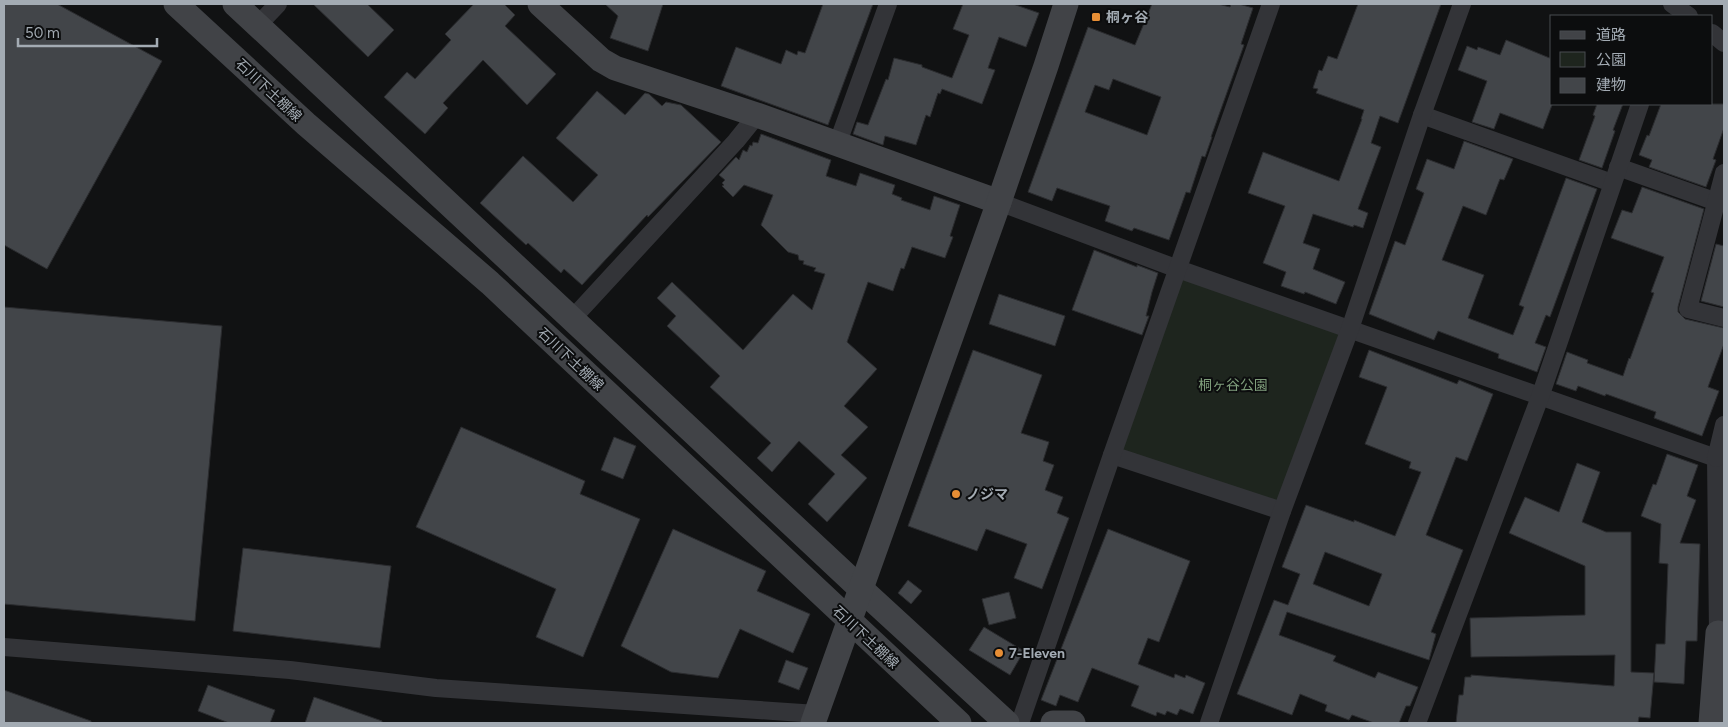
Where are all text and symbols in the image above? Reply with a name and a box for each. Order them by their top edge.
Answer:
place label: 桐ヶ谷 [1106,9,1149,26]
marker: 桐ヶ谷 [1090,11,1102,23]
scale bar [18,15,156,47]
legend [1550,15,1713,105]
text: 50 m [25,24,60,42]
text: 道路 [1596,26,1626,44]
text: 公園 [1596,51,1626,69]
street label: 石川下土棚線 [232,56,305,125]
text: 建物 [1596,76,1626,94]
street label: 石川下土棚線 [534,325,607,394]
park label: 桐ヶ谷公園 [1198,377,1268,394]
place label: ノジマ [966,486,1008,503]
marker: ノジマ [950,488,962,500]
street label: 石川下土棚線 [829,603,902,672]
place label: 7-Eleven [1009,645,1065,662]
marker: 7-Eleven [993,647,1005,659]

